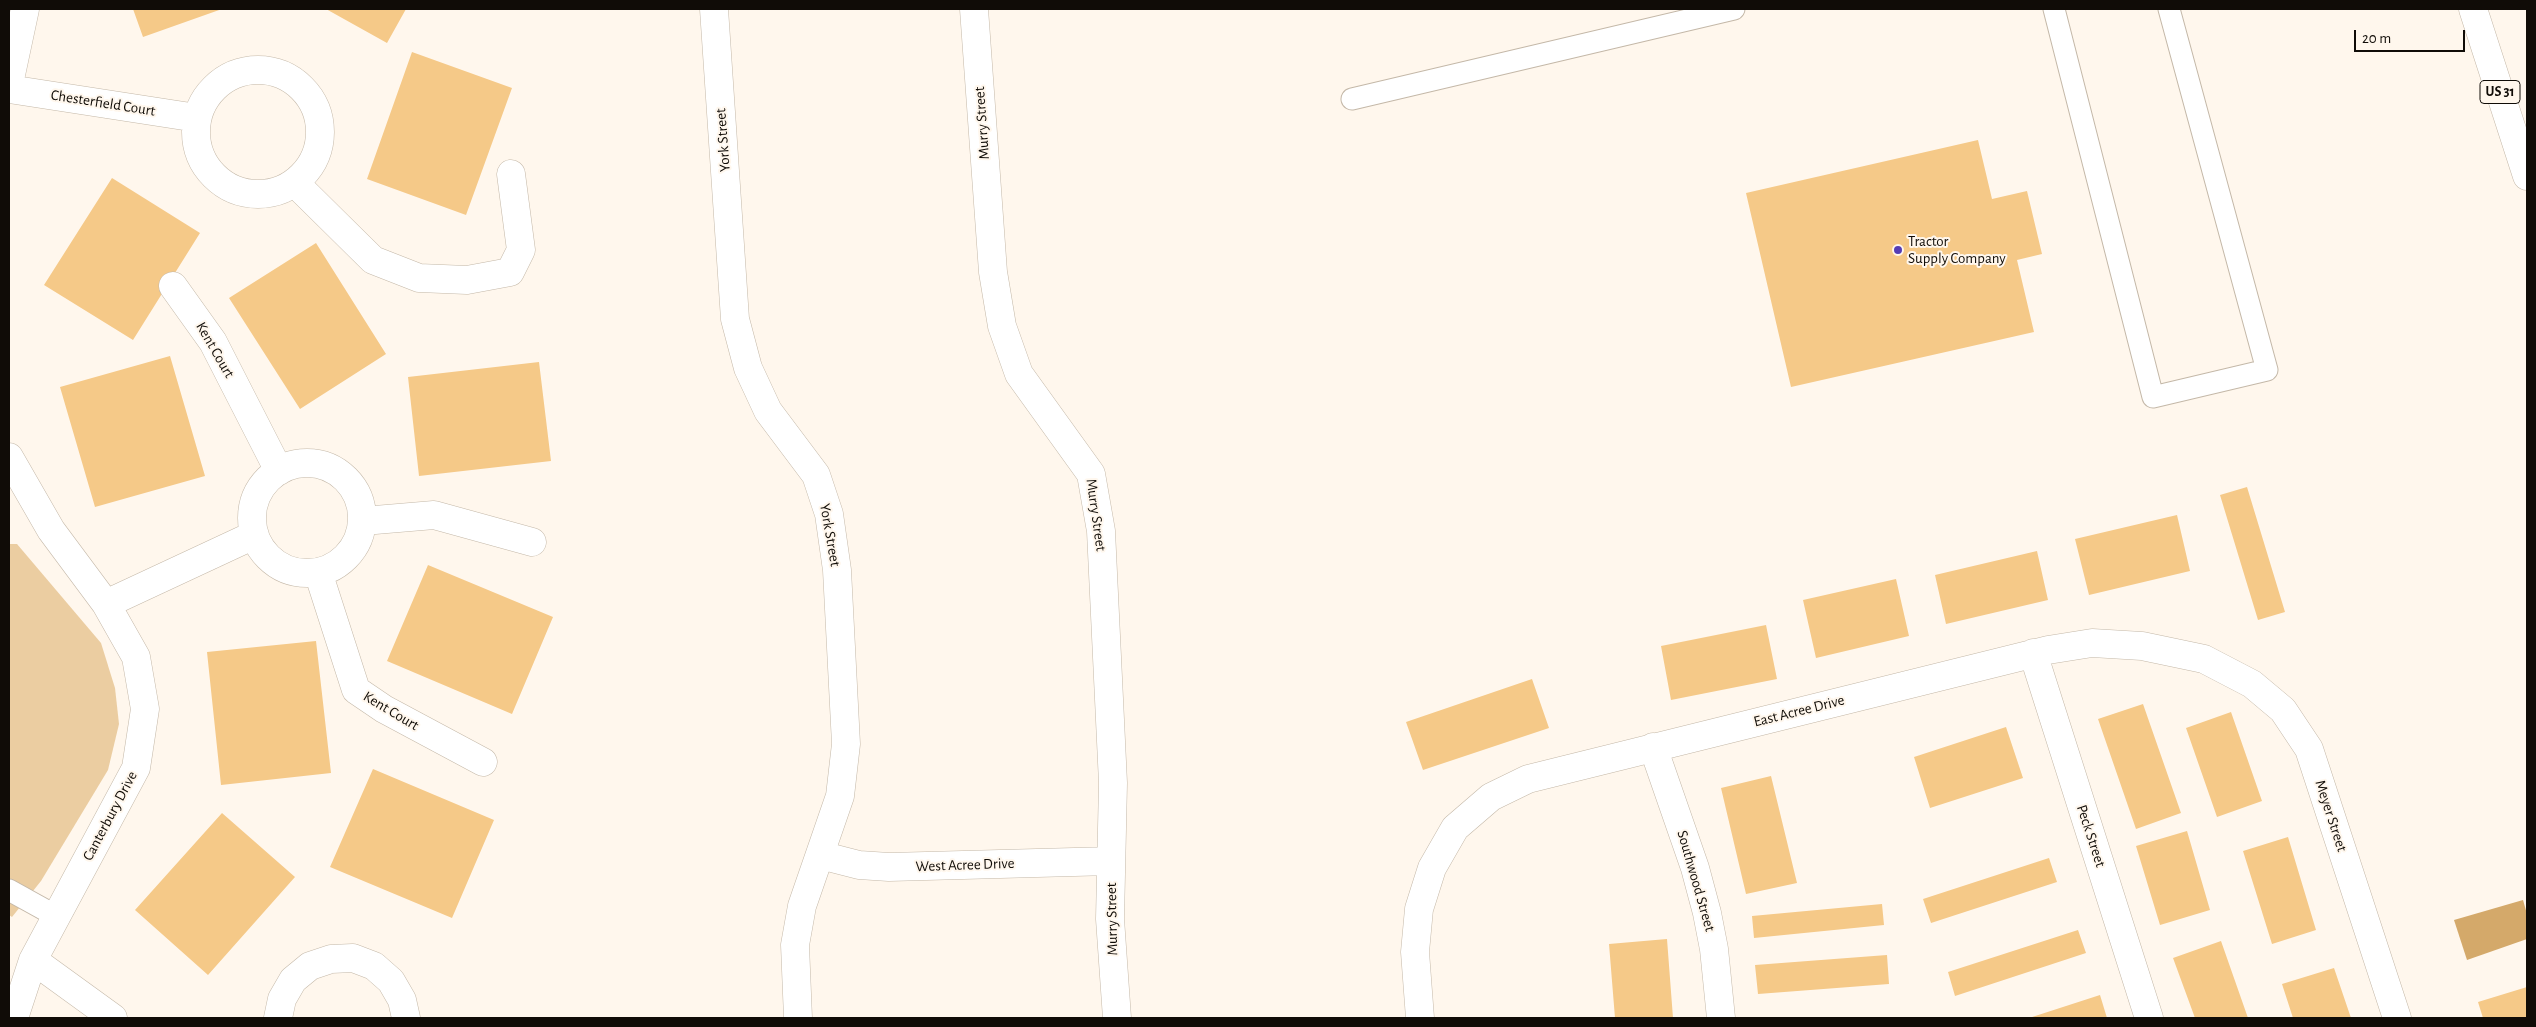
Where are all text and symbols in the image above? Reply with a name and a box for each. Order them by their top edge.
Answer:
scale bar [2356,20,2467,52]
text: 20 m [2362,31,2391,46]
road number: US 31 [2480,80,2520,104]
street label: Chesterfield Court [49,86,157,120]
street label: Murry Street [970,86,994,160]
street label: York Street [712,108,734,172]
place label: Tractor Supply Company [1908,232,2006,267]
marker: Tractor Supply Company [1892,244,1904,256]
street label: Kent Court [192,319,238,381]
street label: Murry Street [1082,478,1110,552]
street label: York Street [816,502,844,568]
street label: Kent Court [360,687,422,735]
street label: East Acree Drive [1752,691,1846,731]
street label: Canterbury Drive [79,768,141,864]
street label: Meyer Street [2311,778,2351,854]
street label: Peck Street [2072,803,2110,869]
street label: Southwood Street [1673,828,1719,934]
street label: West Acree Drive [915,854,1015,876]
street label: Murry Street [1102,882,1122,956]

